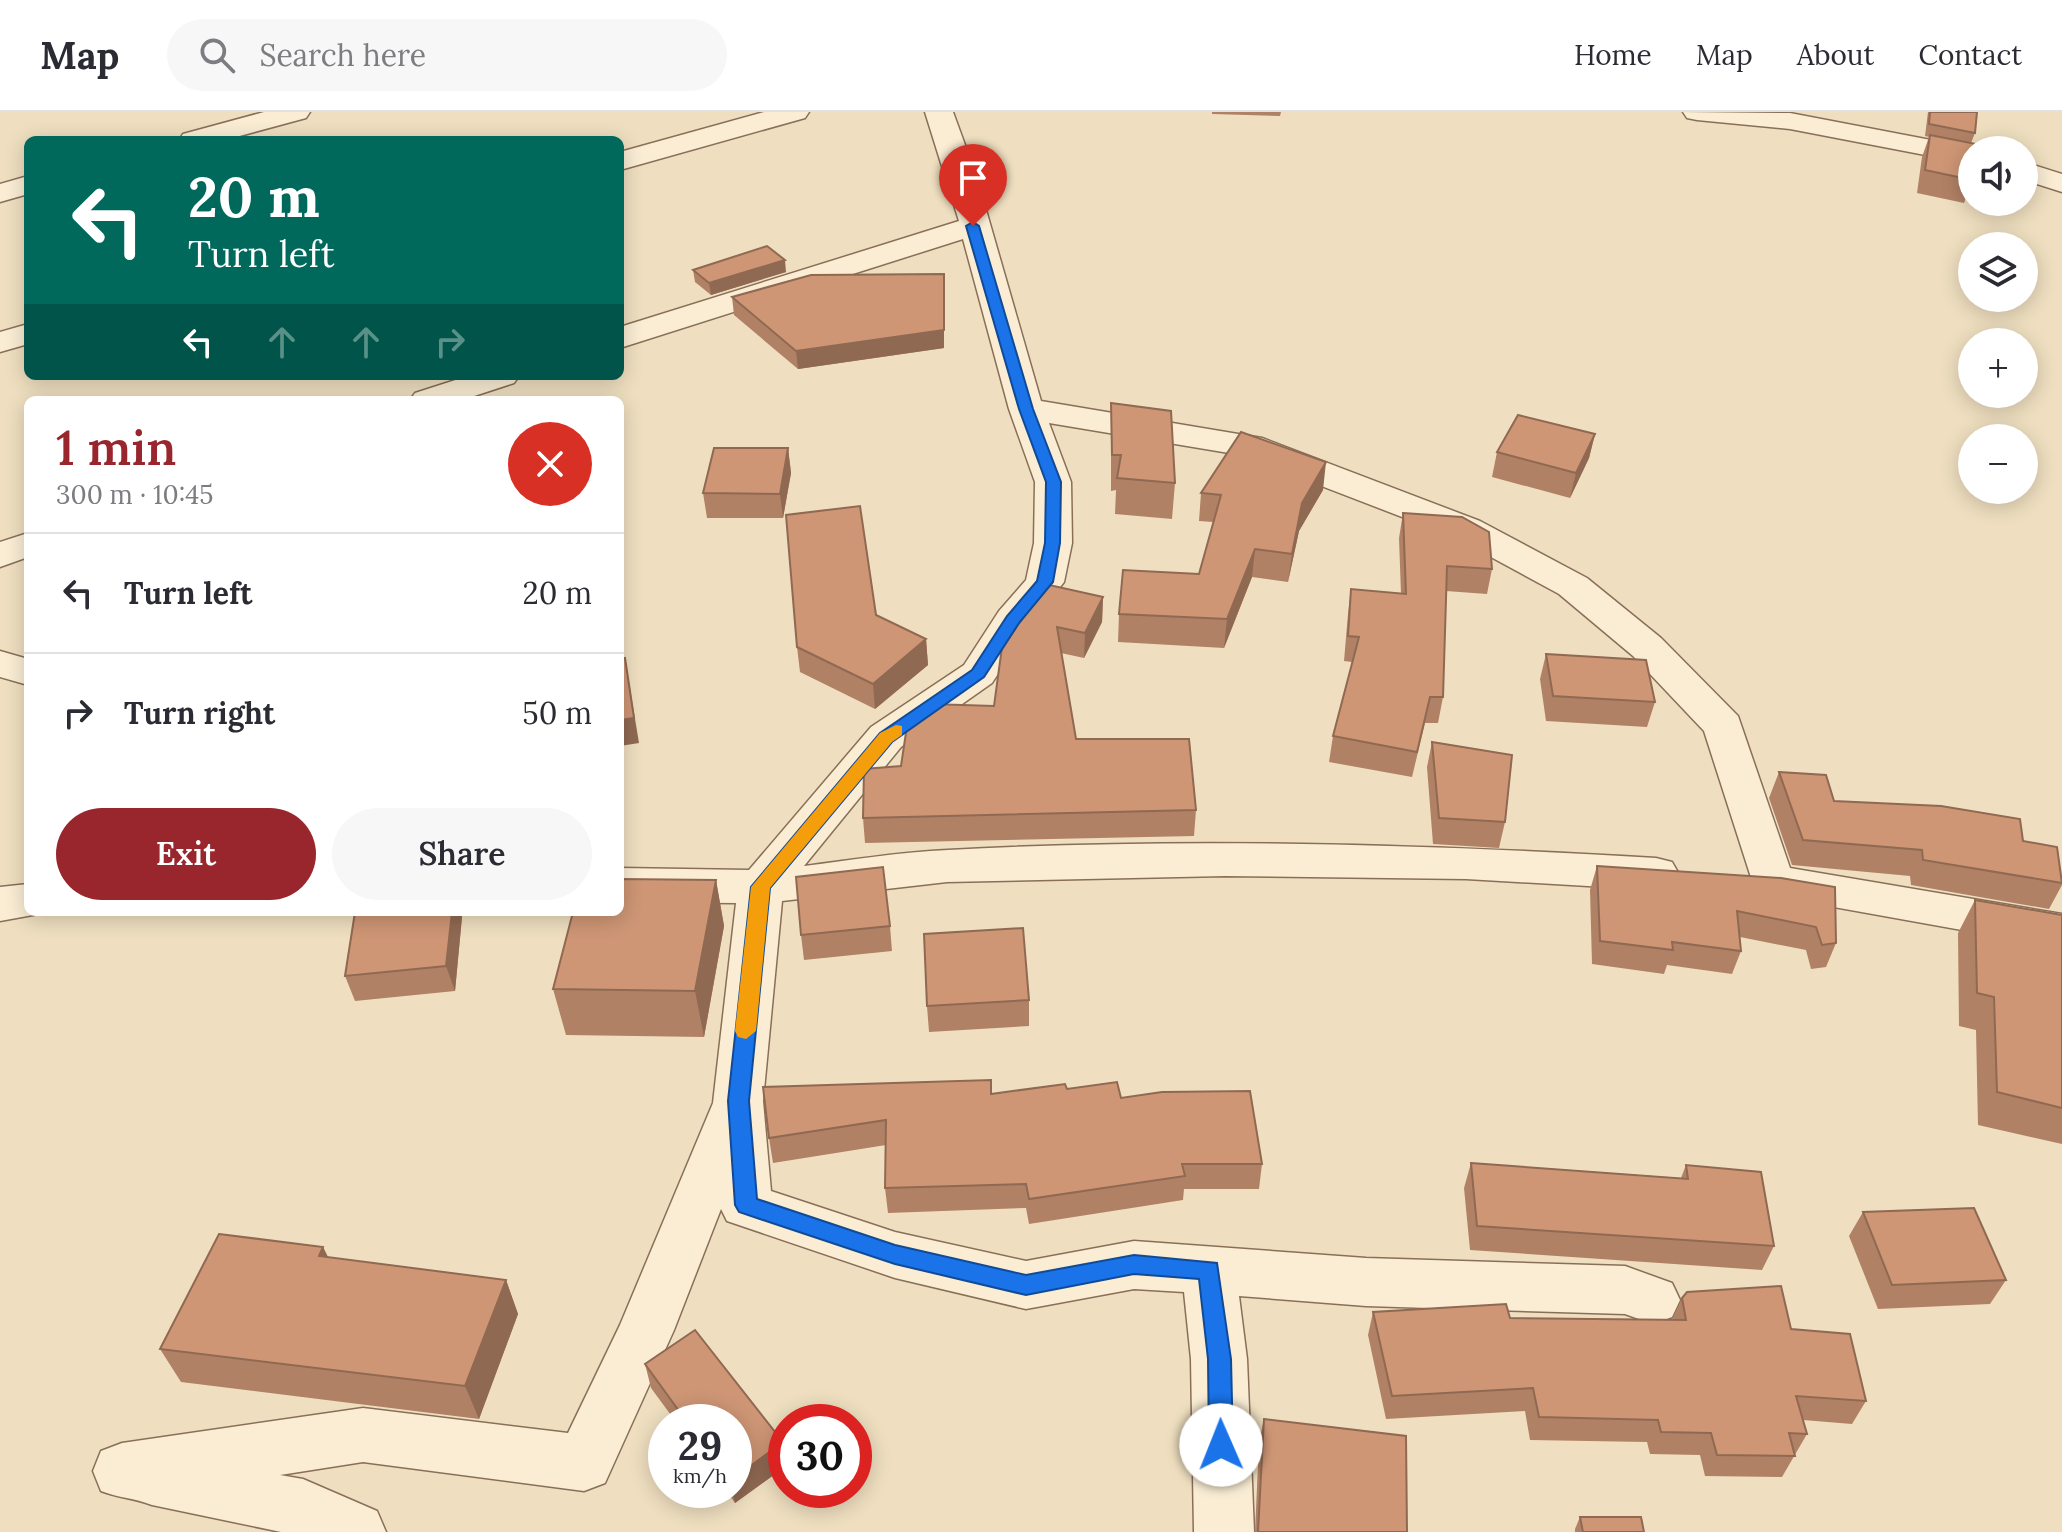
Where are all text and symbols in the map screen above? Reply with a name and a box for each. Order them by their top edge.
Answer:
search box [167,19,727,91]
text: Map [40,31,119,79]
icon: search [195,33,239,77]
text: Search here [259,36,426,74]
text: Home [1574,37,1652,73]
text: Map [1696,37,1753,73]
text: About [1797,37,1874,73]
text: Contact [1918,37,2022,73]
map controls [1958,136,2038,504]
button: sound [1958,136,2038,216]
pin [939,144,1007,226]
icon: arrive [951,156,995,200]
text: 20 m [188,161,320,232]
icon: left [56,168,160,272]
text: Turn left [188,231,335,277]
button: layers [1958,232,2038,312]
icon: left [176,320,220,364]
icon: ahead [260,320,304,364]
icon: ahead [344,320,388,364]
icon: right [428,320,472,364]
button: + [1958,328,2038,408]
text: 1 min [56,417,176,478]
button: close [508,422,592,506]
button: − [1958,424,2038,504]
text: 300 m · 10:45 [56,478,213,511]
icon: left [56,571,100,615]
text: Turn left [124,574,252,612]
text: 20 m [523,574,592,612]
icon: right [56,691,100,735]
text: Turn right [124,694,275,732]
text: 50 m [522,694,592,732]
button: Exit [56,808,316,900]
button: Share [332,808,592,900]
position arrow [1179,1403,1263,1487]
speed limit sign: 30 [768,1404,872,1508]
text: 29 [678,1420,722,1471]
text: km/h [673,1463,727,1488]

